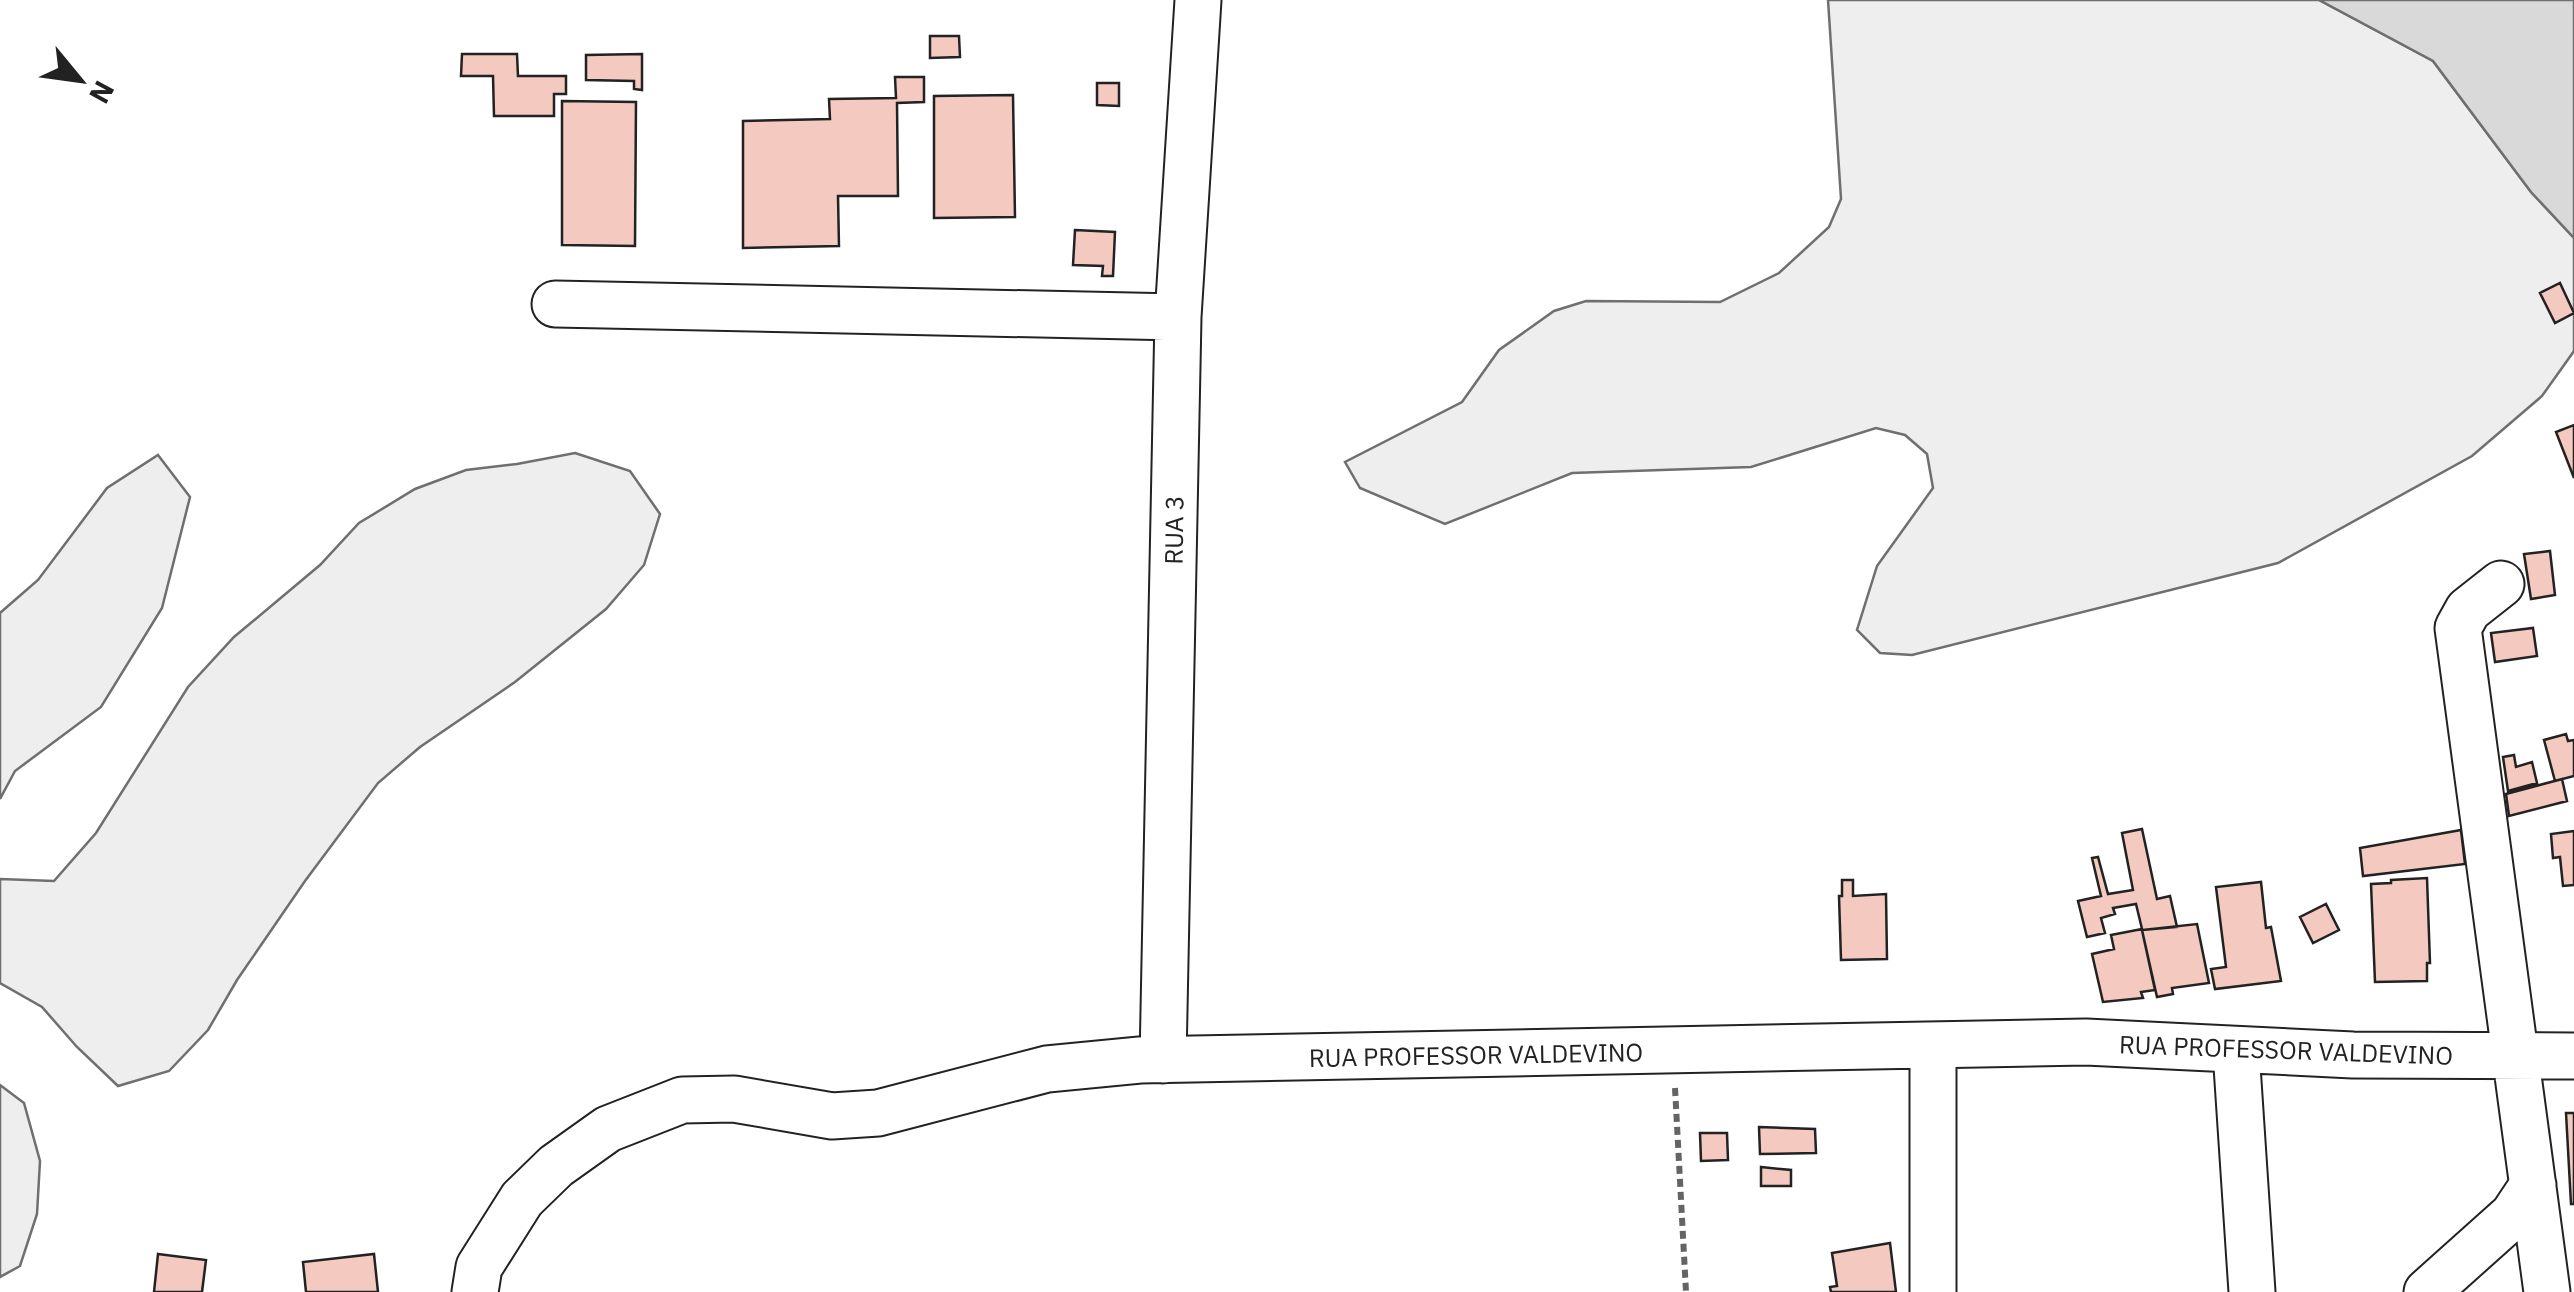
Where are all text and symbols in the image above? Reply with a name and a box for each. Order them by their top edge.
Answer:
north arrow [30,30,130,130]
text: N [81,75,123,110]
street label: RUA 3 [1156,495,1191,565]
street label: RUA PROFESSOR VALDEVINO [2118,1027,2454,1072]
street label: RUA PROFESSOR VALDEVINO [1309,1035,1643,1074]

